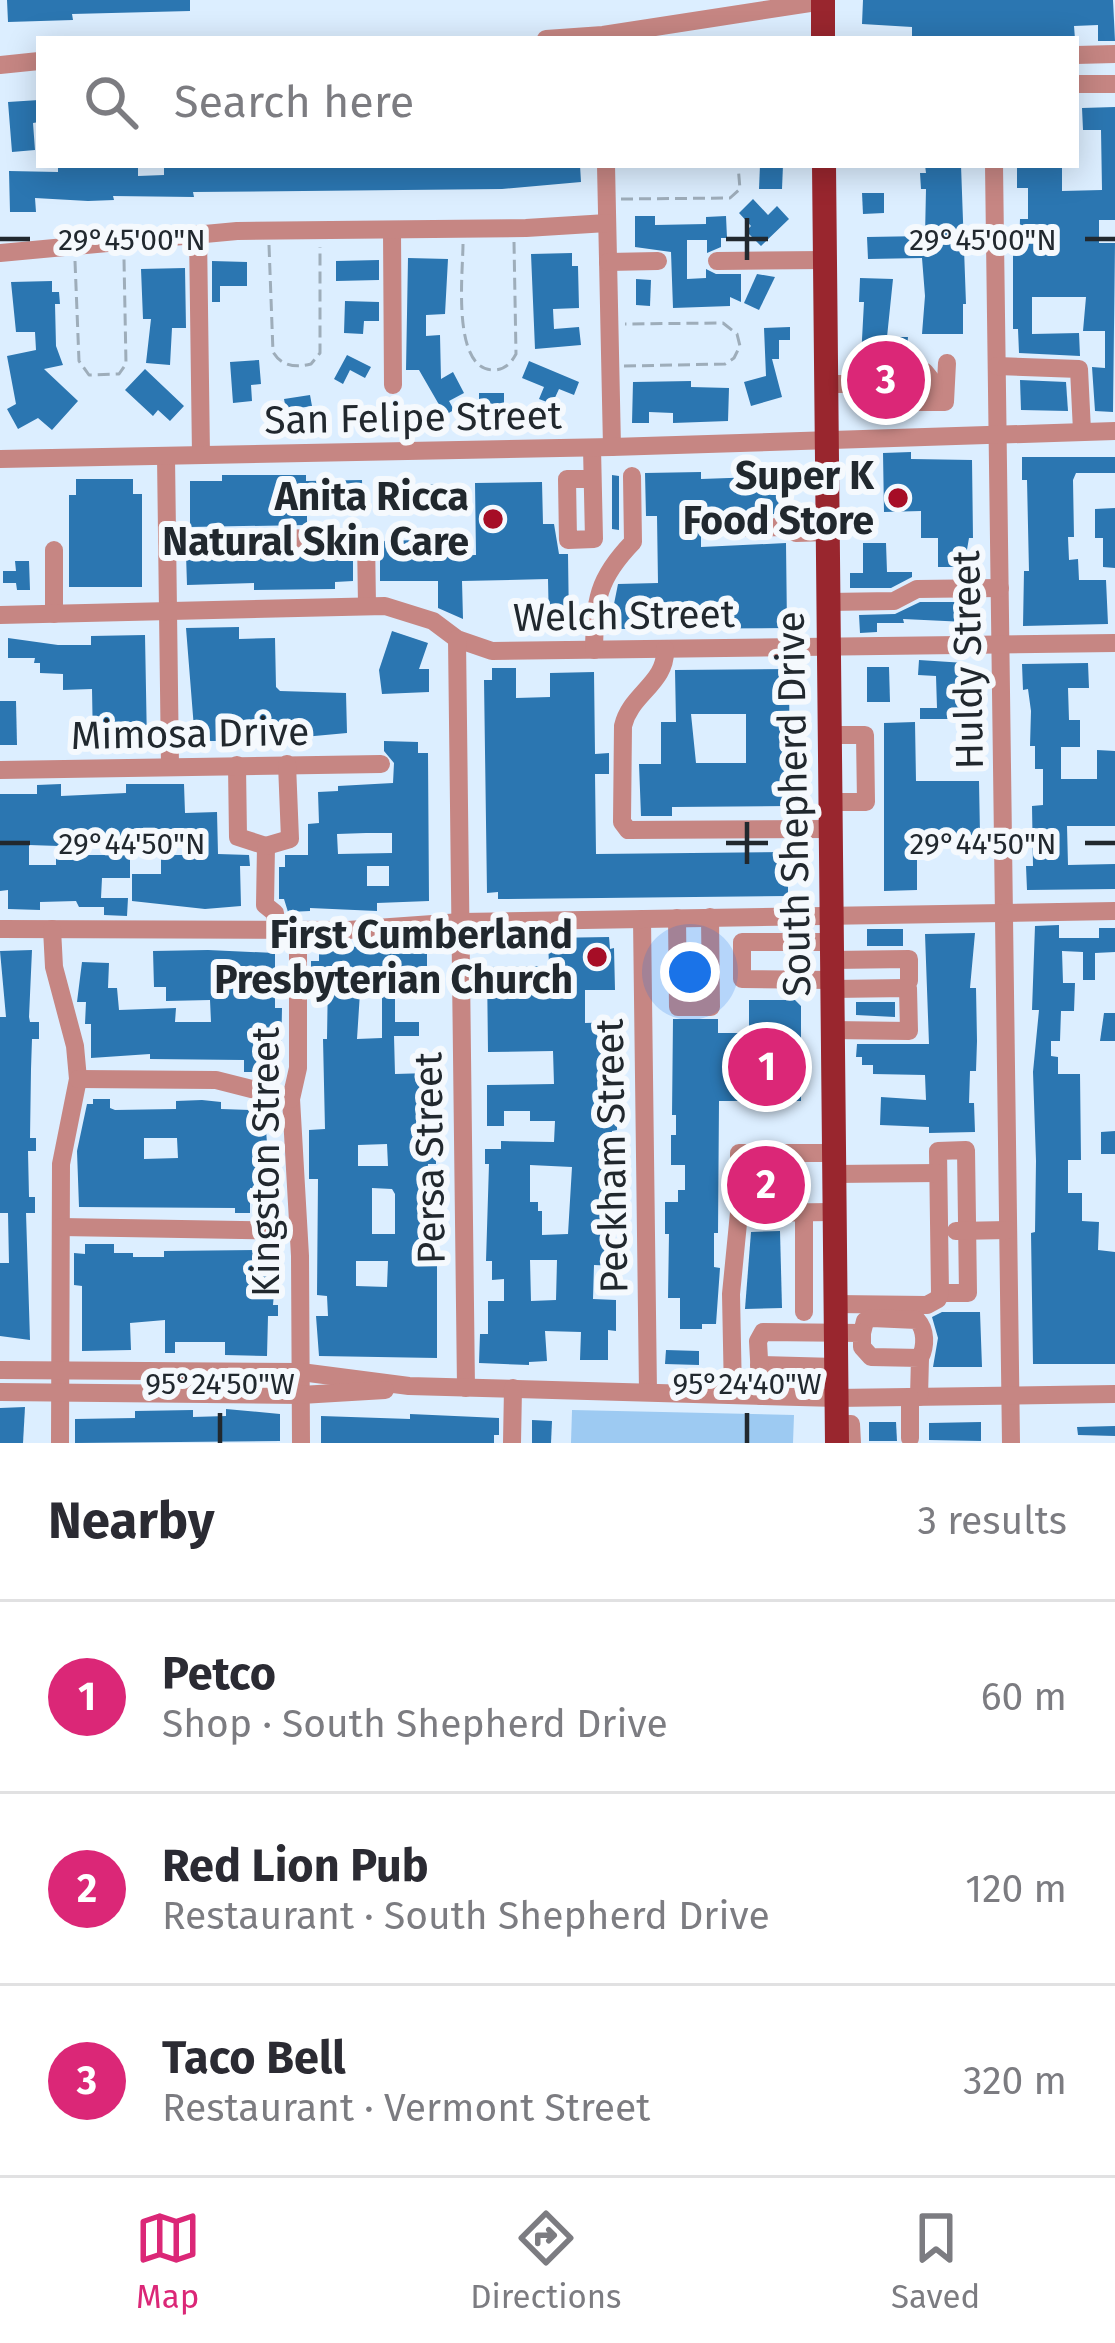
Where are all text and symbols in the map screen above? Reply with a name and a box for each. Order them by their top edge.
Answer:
search box [36,36,1079,168]
icon: search [78,69,144,135]
text: Search here [174,75,414,129]
text: 29°45'00"N [58,222,206,258]
text: 29°45'00"N [909,222,1057,258]
pin: 3 [847,335,925,425]
street label: San Felipe Street [264,392,563,444]
place label: Super K Food Store [683,453,875,544]
place label: Anita Ricca Natural Skin Care [162,474,469,565]
marker: Super K Food Store [885,485,911,511]
marker: Anita Ricca Natural Skin Care [480,506,506,532]
street label: Huldy Street [943,549,993,770]
street label: Welch Street [513,591,736,641]
street label: South Shepherd Drive [768,611,820,997]
street label: Mimosa Drive [70,709,310,759]
text: 29°44'50"N [59,826,205,862]
text: 29°44'50"N [910,826,1056,862]
place label: First Cumberland Presbyterian Church [214,912,573,1003]
your location [660,942,720,1002]
marker: First Cumberland Presbyterian Church [584,944,610,970]
street label: Peckham Street [587,1017,637,1294]
pin: 1 [728,1022,806,1112]
street label: Kingston Street [243,1026,289,1297]
street label: Persa Street [405,1051,455,1265]
pin: 2 [727,1140,805,1230]
text: 95°24'50"W [145,1366,295,1402]
text: 95°24'40"W [672,1366,822,1402]
text: Nearby [48,1490,214,1552]
text: 3 results [917,1498,1067,1544]
text: Petco [162,1647,276,1701]
text: 1 [78,1674,96,1720]
text: 60 m [981,1674,1067,1720]
text: Shop · South Shepherd Drive [162,1701,668,1747]
text: Red Lion Pub [162,1839,429,1893]
text: 2 [77,1866,97,1912]
text: 120 m [965,1866,1067,1912]
text: Restaurant · South Shepherd Drive [162,1893,770,1939]
text: Taco Bell [162,2031,346,2085]
text: 3 [77,2058,97,2104]
text: 320 m [963,2058,1067,2104]
text: Restaurant · Vermont Street [162,2085,650,2131]
tab: Map [135,2205,201,2317]
tab: Directions [470,2205,622,2317]
tab: Saved [891,2205,980,2317]

